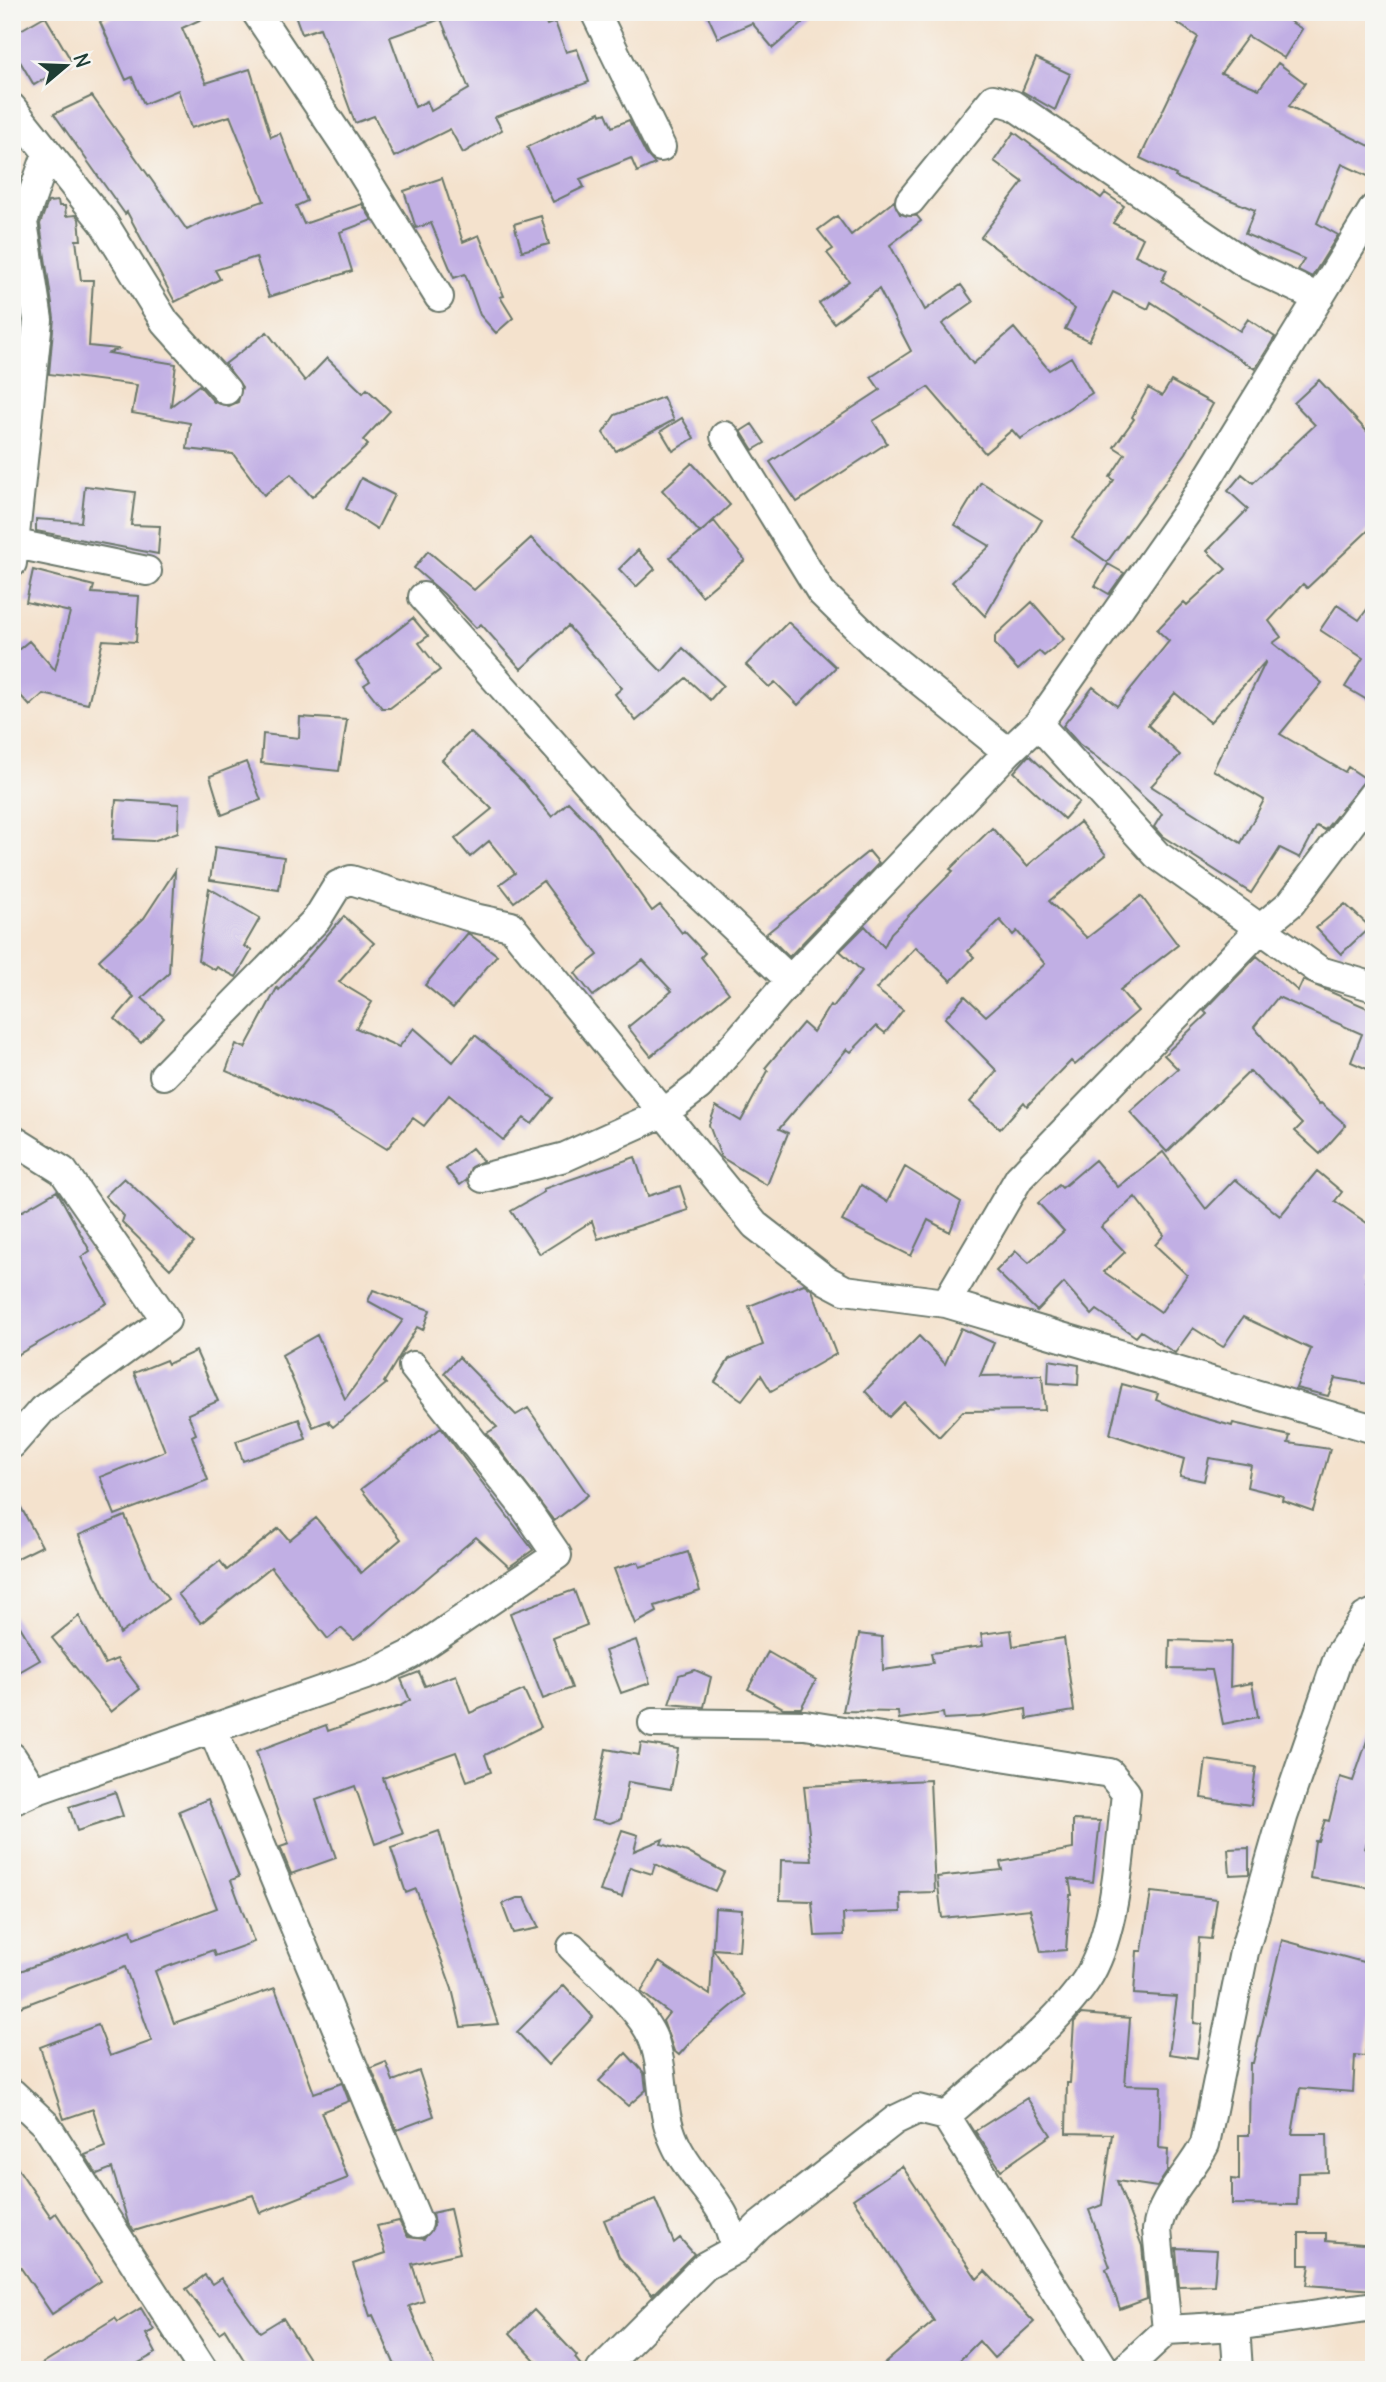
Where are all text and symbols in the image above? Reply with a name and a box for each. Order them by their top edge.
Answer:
north arrow [32,32,102,102]
text: N [69,50,96,71]

